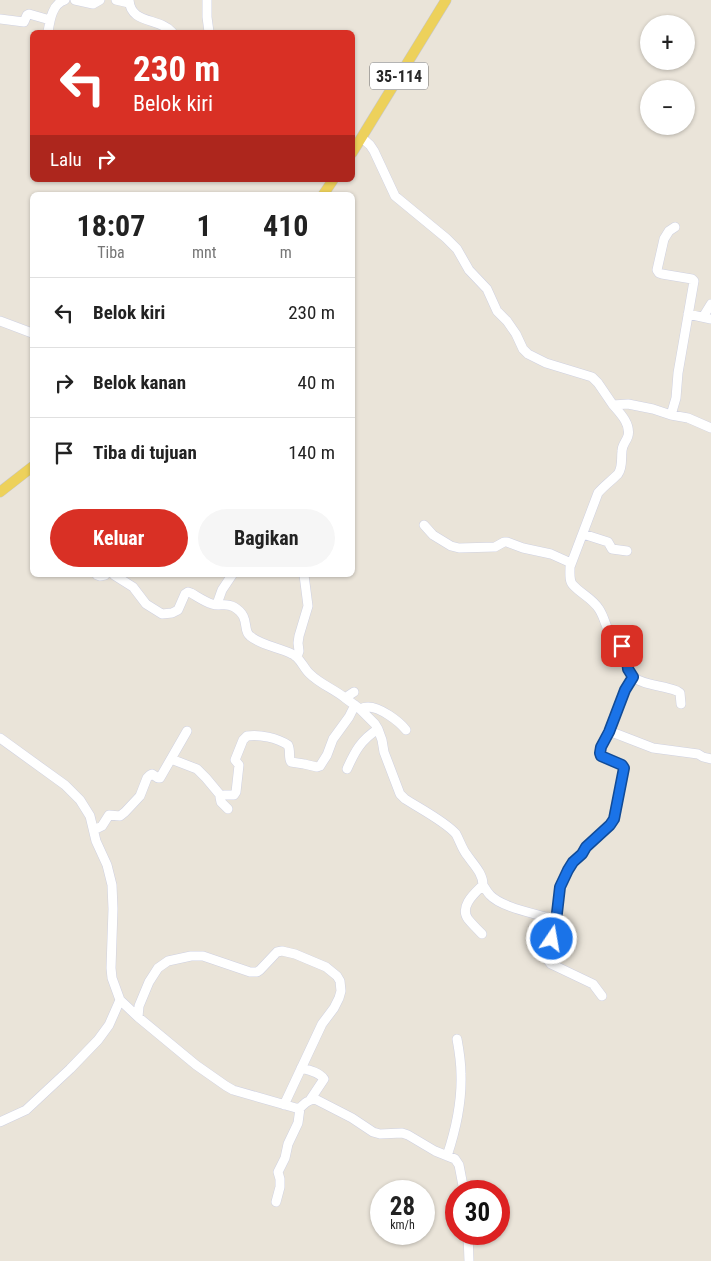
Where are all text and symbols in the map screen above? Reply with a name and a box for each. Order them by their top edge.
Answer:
map controls [640,15,695,135]
button: + [640,15,695,70]
text: 230 m [133,49,220,90]
icon: left [50,50,115,115]
road number: 35-114 [370,62,428,90]
button: − [640,80,695,135]
text: Belok kiri [133,91,213,116]
icon: right [92,145,120,173]
text: Lalu [50,148,82,171]
text: 18:07 [77,208,145,243]
text: 1 [197,208,212,243]
text: 410 [263,208,308,243]
text: Tiba [97,243,125,262]
text: mnt [192,243,216,262]
text: m [280,243,292,262]
icon: left [50,299,78,327]
text: Belok kiri [93,301,165,324]
text: 230 m [288,301,335,324]
icon: right [50,369,78,397]
text: Belok kanan [93,371,186,394]
text: 40 m [298,371,335,394]
icon: arrive [50,439,78,467]
text: Tiba di tujuan [93,441,197,464]
text: 140 m [288,441,335,464]
button: Keluar [50,509,188,567]
button: Bagikan [198,509,335,567]
pin [601,625,643,667]
icon: arrive [608,632,636,660]
position arrow [525,912,577,964]
speed limit sign: 30 [445,1180,510,1245]
text: 28 [390,1192,415,1221]
text: km/h [390,1218,415,1232]

